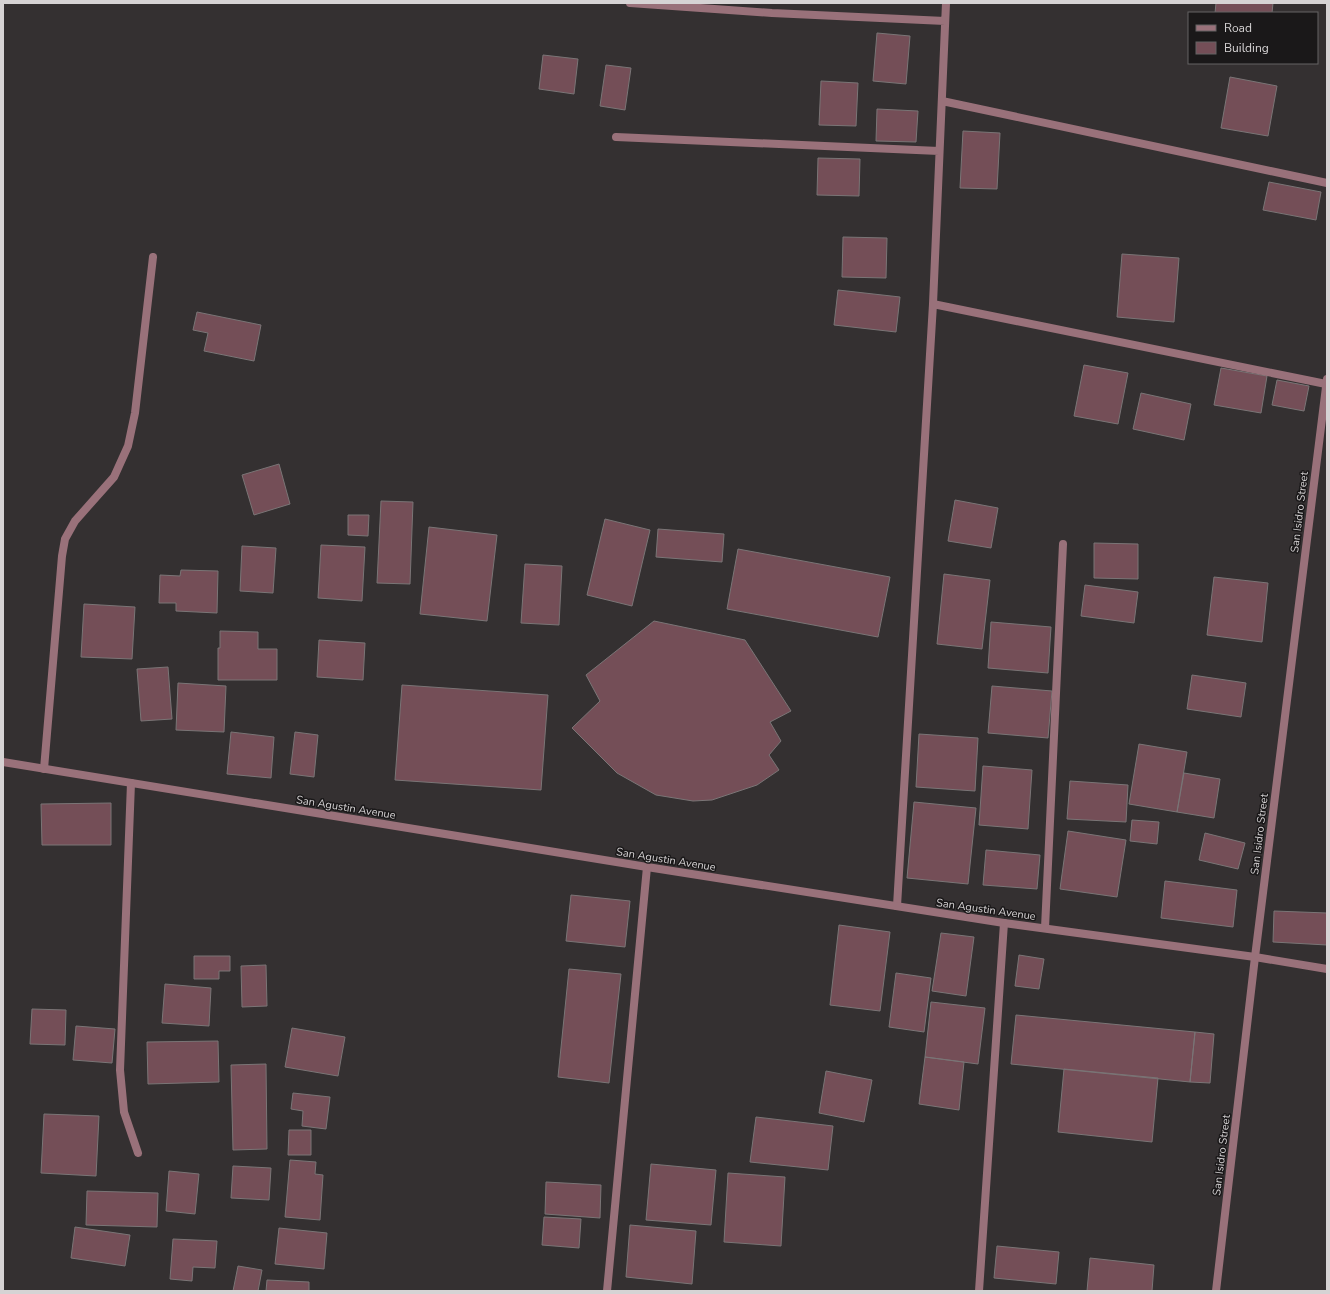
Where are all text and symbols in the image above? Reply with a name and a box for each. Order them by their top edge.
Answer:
legend [1188,12,1318,64]
text: Road [1224,20,1252,36]
text: Building [1224,40,1269,56]
street label: San Isidro Street [1287,471,1312,553]
street label: San Agustin Avenue [295,792,397,823]
street label: San Isidro Street [1247,793,1272,875]
street label: San Agustin Avenue [615,844,717,875]
street label: San Agustin Avenue [935,895,1037,924]
street label: San Isidro Street [1209,1114,1234,1196]

